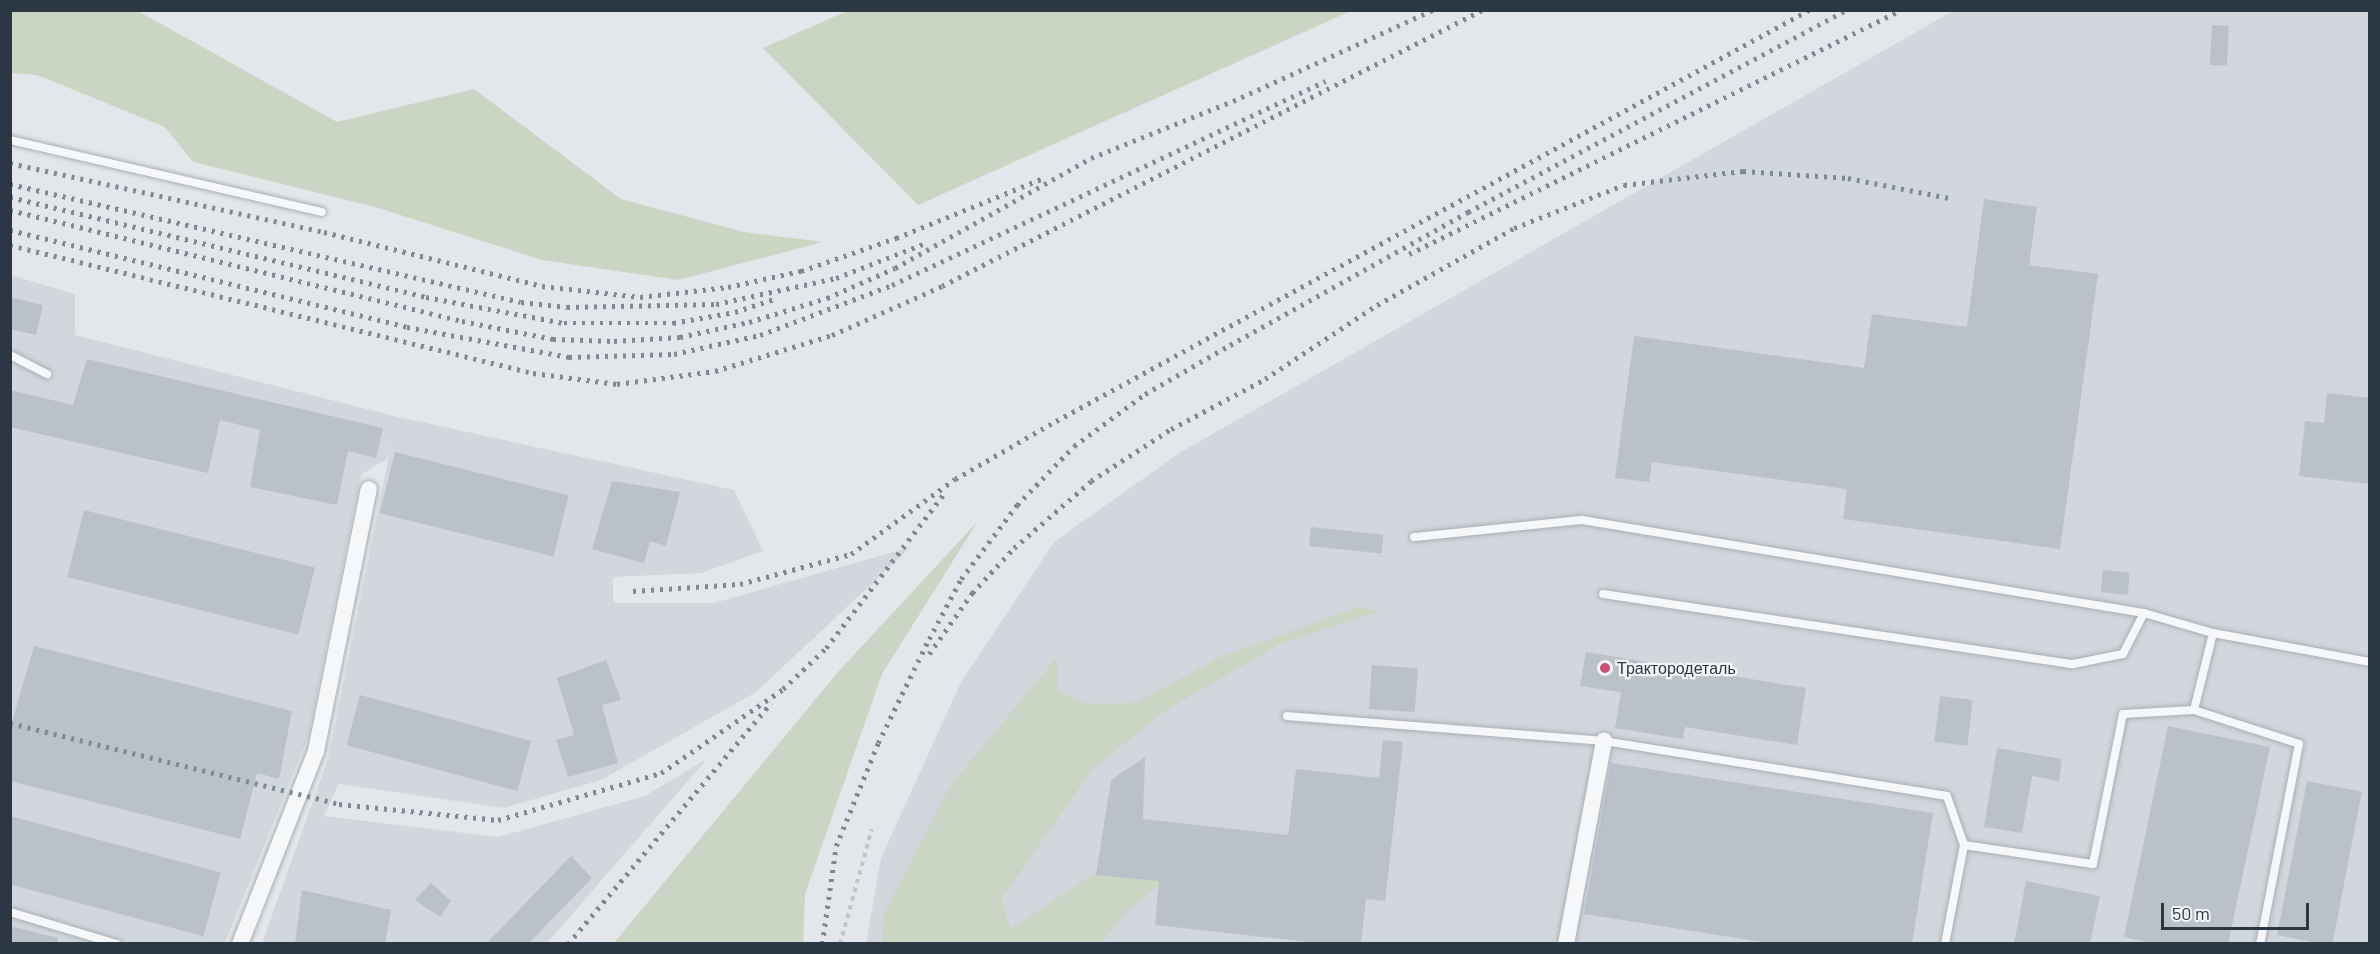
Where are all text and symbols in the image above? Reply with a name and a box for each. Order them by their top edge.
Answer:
place label: Трактородеталь [1617,658,1736,678]
marker: Трактородеталь [1598,661,1612,675]
scale bar [2164,891,2312,929]
text: 50 m [2172,902,2210,924]

